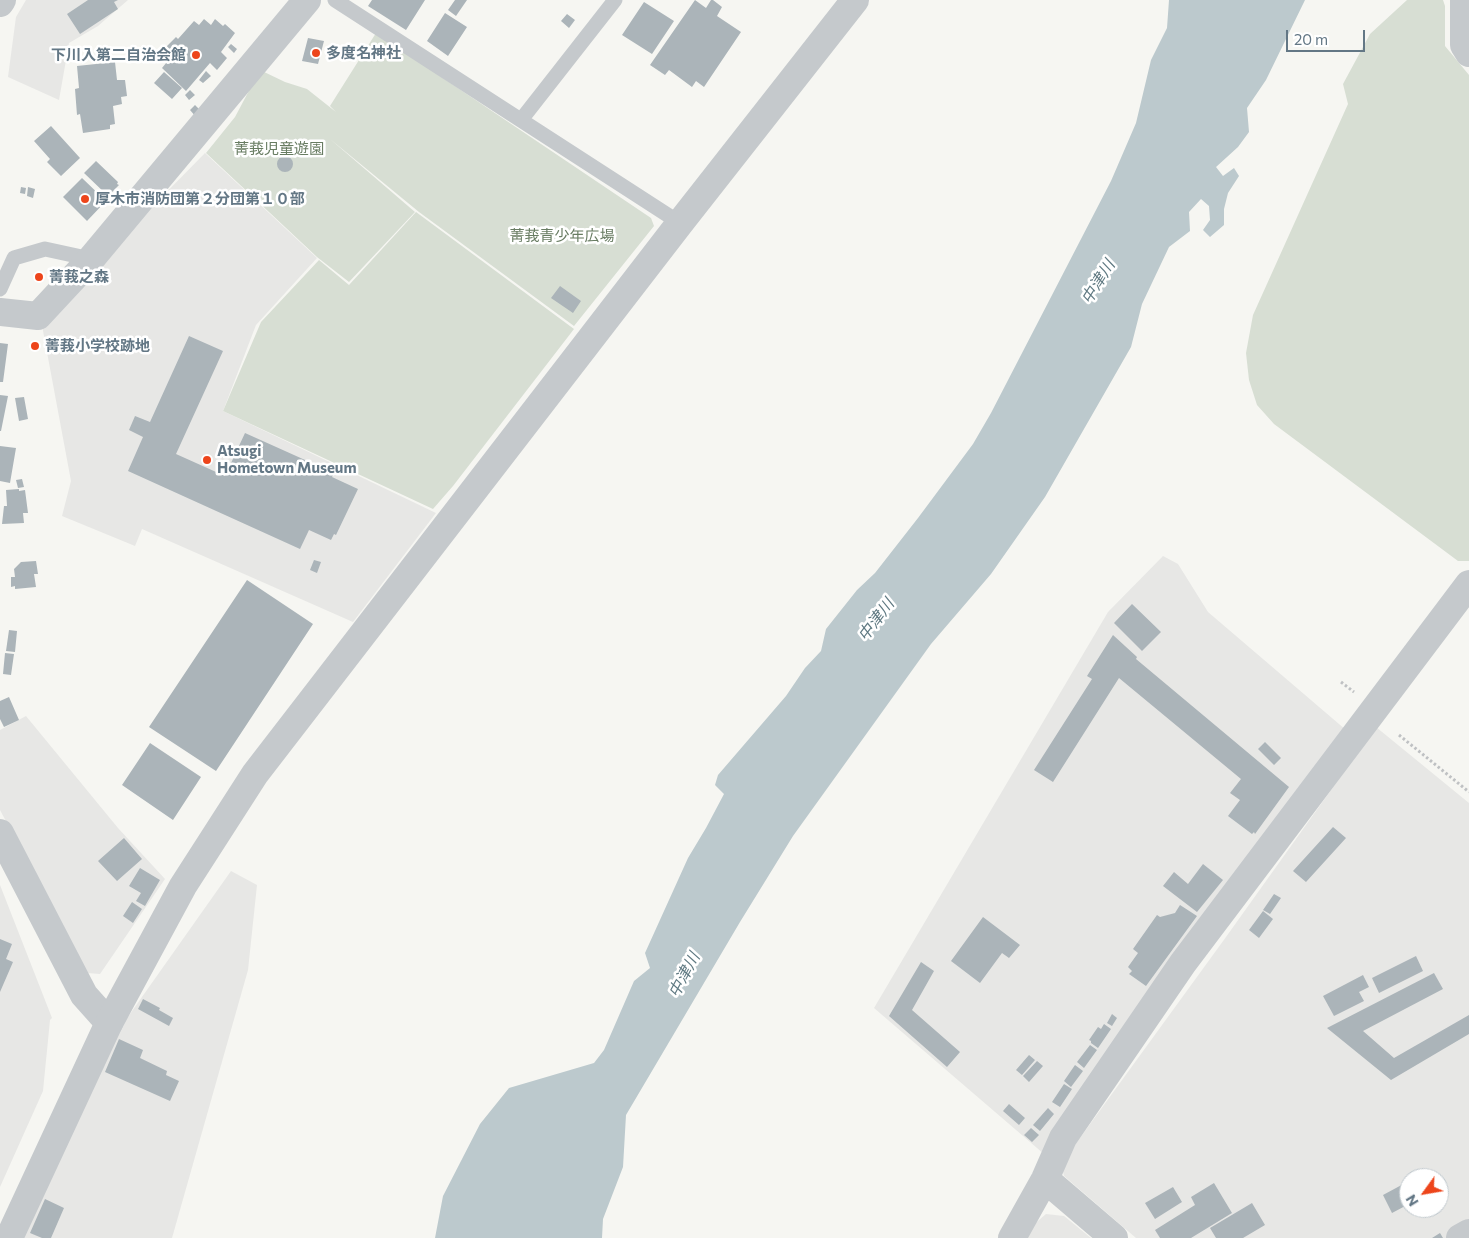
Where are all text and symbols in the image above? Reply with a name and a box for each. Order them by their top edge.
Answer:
scale bar [1289,20,1368,52]
text: 20 m [1294,30,1328,48]
place label: 多度名神社 [326,44,401,62]
place label: 下川入第二自治会館 [51,46,186,64]
marker: 多度名神社 [310,47,322,59]
marker: 下川入第二自治会館 [190,49,202,61]
park label: 菁莪児童遊園 [234,140,324,158]
place label: 厚木市消防団第２分団第１０部 [95,190,305,208]
marker: 厚木市消防団第２分団第１０部 [79,193,91,205]
park label: 菁莪青少年広場 [510,227,614,245]
water label: 中津川 [1077,257,1119,307]
place label: 菁莪之森 [49,268,109,286]
marker: 菁莪之森 [33,271,45,283]
place label: 菁莪小学校跡地 [45,337,150,355]
marker: 菁莪小学校跡地 [29,340,41,352]
place label: Atsugi Hometown Museum [217,442,357,477]
marker: Atsugi Hometown Museum [201,454,213,466]
water label: 中津川 [854,595,898,645]
water label: 中津川 [664,949,704,1001]
north arrow [1399,1168,1449,1218]
text: N [1402,1192,1422,1210]

